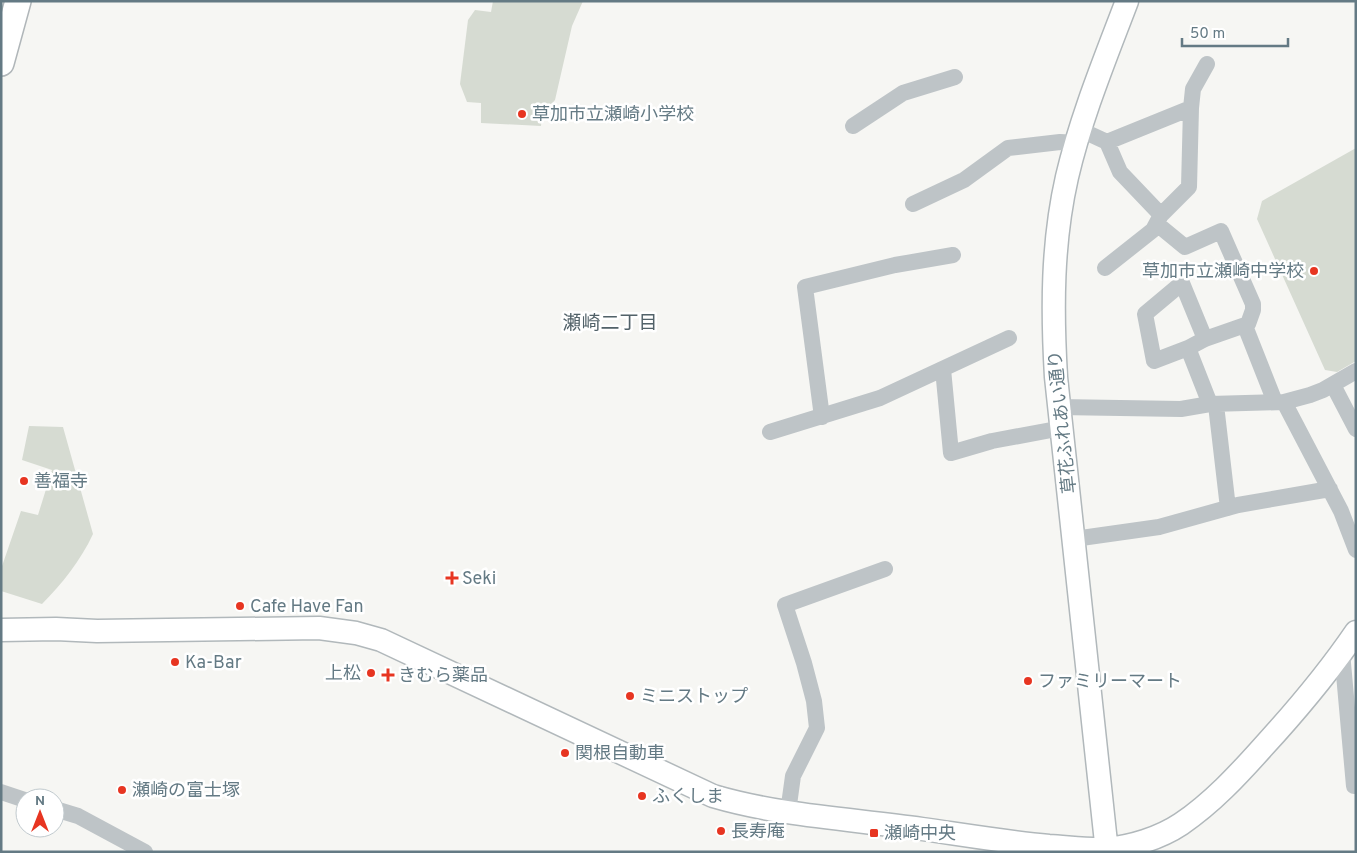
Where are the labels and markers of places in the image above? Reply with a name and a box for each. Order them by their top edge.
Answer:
place label: 草加市立瀬崎小学校 [532,104,694,127]
marker: 草加市立瀬崎小学校 [516,108,528,120]
place label: 草加市立瀬崎中学校 [1142,261,1304,284]
marker: 草加市立瀬崎中学校 [1308,265,1320,277]
place label: 善福寺 [34,471,88,494]
marker: 善福寺 [18,475,30,487]
place label: Seki [462,568,496,591]
marker: Seki [446,572,458,584]
place label: Cafe Have Fan [250,596,364,619]
marker: Cafe Have Fan [234,600,246,612]
place label: Ka-Bar [185,652,242,675]
marker: Ka-Bar [169,656,181,668]
place label: 上松 [325,663,361,686]
place label: きむら薬品 [398,665,488,688]
marker: 上松 [365,667,377,679]
marker: きむら薬品 [382,669,394,681]
place label: ファミリーマート [1038,671,1182,694]
marker: ファミリーマート [1022,675,1034,687]
place label: ミニストップ [640,686,748,709]
marker: ミニストップ [624,690,636,702]
place label: 関根自動車 [575,743,665,766]
marker: 関根自動車 [559,747,571,759]
place label: 瀬崎の富士塚 [132,780,240,803]
marker: 瀬崎の富士塚 [116,784,128,796]
place label: ふくしま [652,786,724,809]
marker: ふくしま [636,790,648,802]
place label: 長寿庵 [731,821,785,844]
place label: 瀬崎中央 [884,823,956,846]
marker: 長寿庵 [715,825,727,837]
marker: 瀬崎中央 [868,827,880,839]

